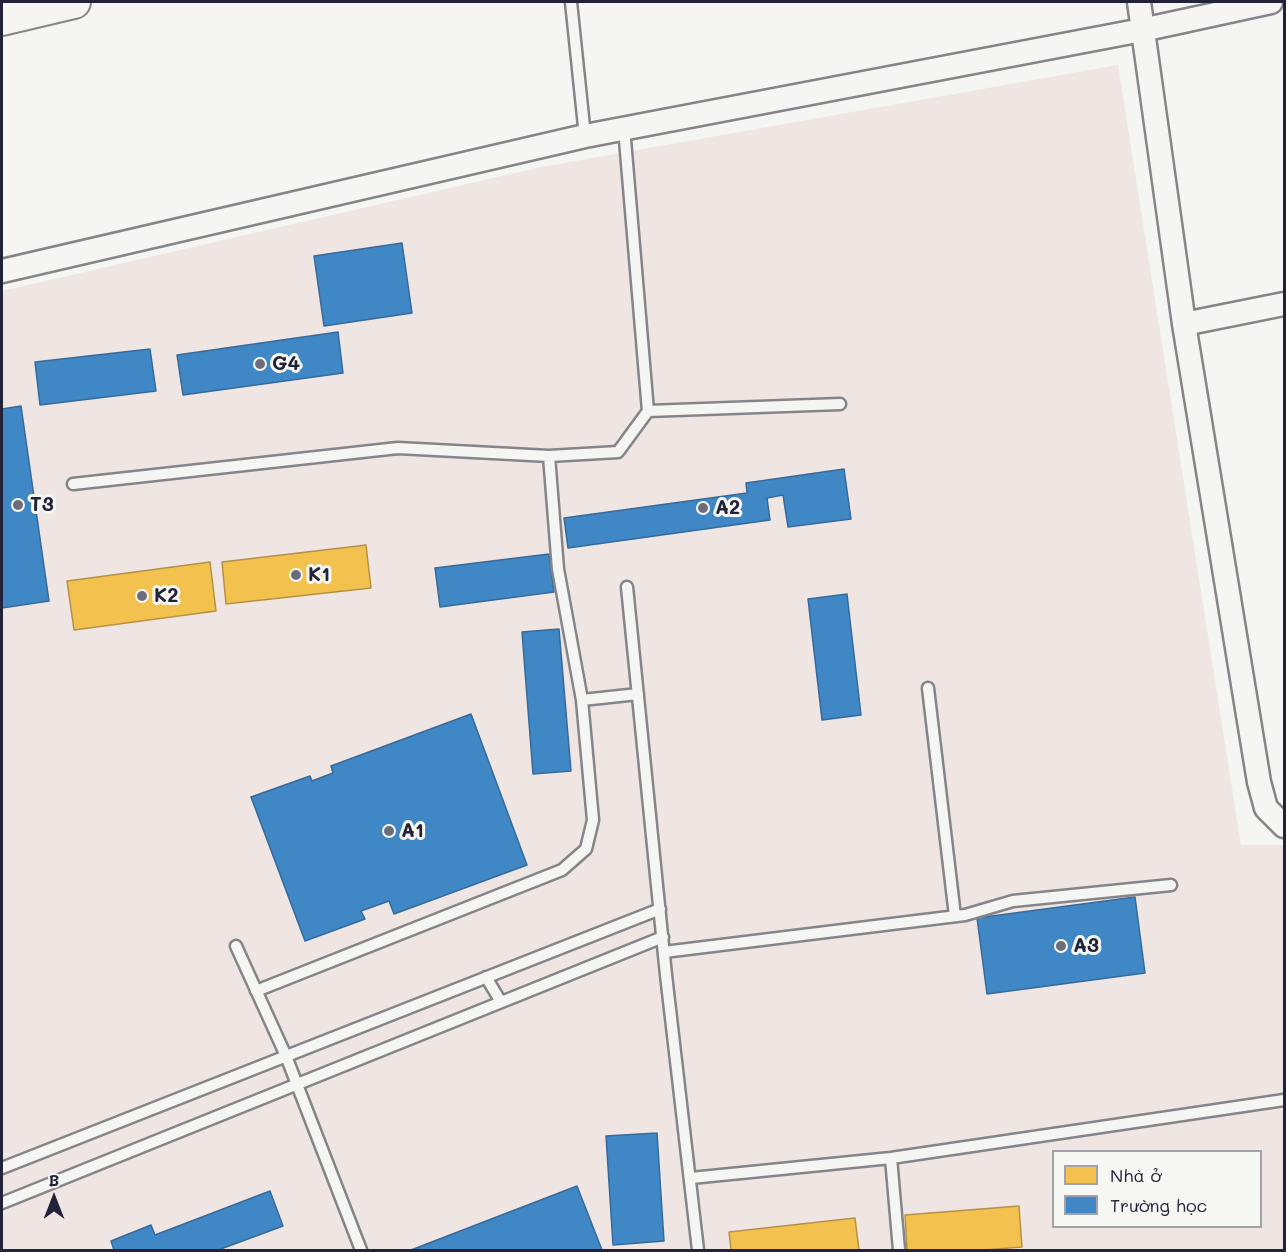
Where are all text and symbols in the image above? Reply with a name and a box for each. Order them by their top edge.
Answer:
place label: G4 [272,352,300,376]
marker: G4 [253,357,267,371]
place label: T3 [30,493,54,517]
place label: A2 [715,496,740,520]
marker: T3 [11,498,25,512]
marker: A2 [696,501,710,515]
place label: K1 [308,563,330,587]
marker: K1 [289,568,303,582]
place label: K2 [154,584,178,608]
marker: K2 [135,589,149,603]
place label: A1 [401,819,424,843]
marker: A1 [382,824,396,838]
place label: A3 [1073,934,1099,958]
marker: A3 [1054,939,1068,953]
legend [1052,1150,1262,1228]
text: Nhà ở [1110,1163,1161,1187]
north arrow [24,1168,84,1228]
text: B [49,1169,59,1190]
text: Trường học [1110,1193,1207,1217]

